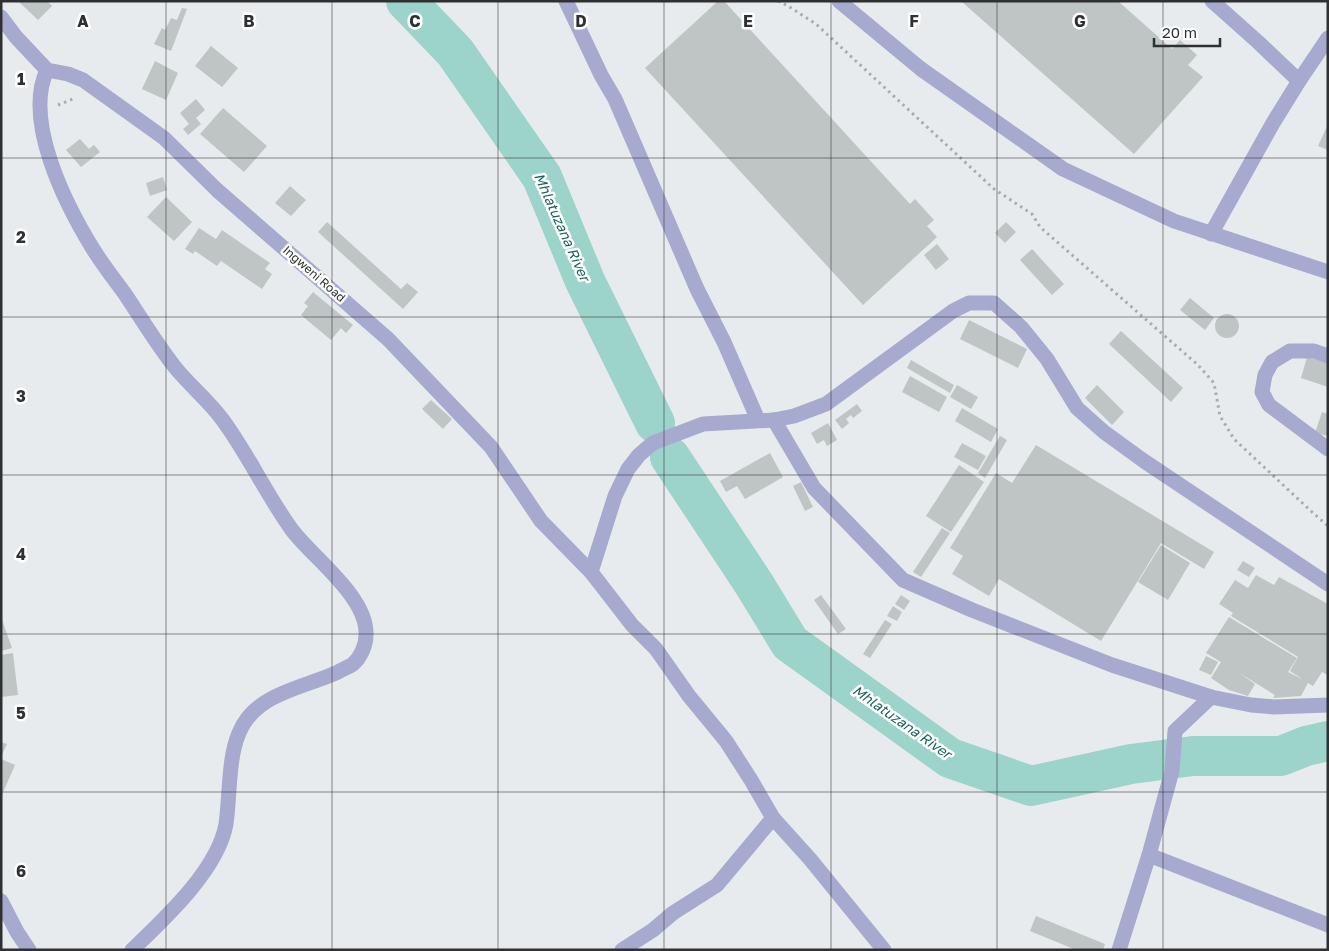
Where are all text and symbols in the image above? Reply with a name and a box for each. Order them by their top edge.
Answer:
text: A [77,11,89,31]
text: B [243,11,255,31]
text: C [409,11,421,31]
text: D [575,11,587,31]
text: E [743,11,753,31]
text: F [909,11,919,31]
text: G [1074,11,1086,31]
scale bar [1154,15,1220,47]
text: 20 m [1162,23,1197,41]
text: 1 [17,69,25,89]
water label: Mhlatuzana River [531,170,595,286]
text: 2 [16,227,26,247]
street label: Ingweni Road [280,242,349,305]
text: 3 [16,386,26,406]
text: 4 [16,544,26,564]
water label: Mhlatuzana River [850,681,957,763]
text: 5 [16,703,26,723]
text: 6 [16,861,26,881]

